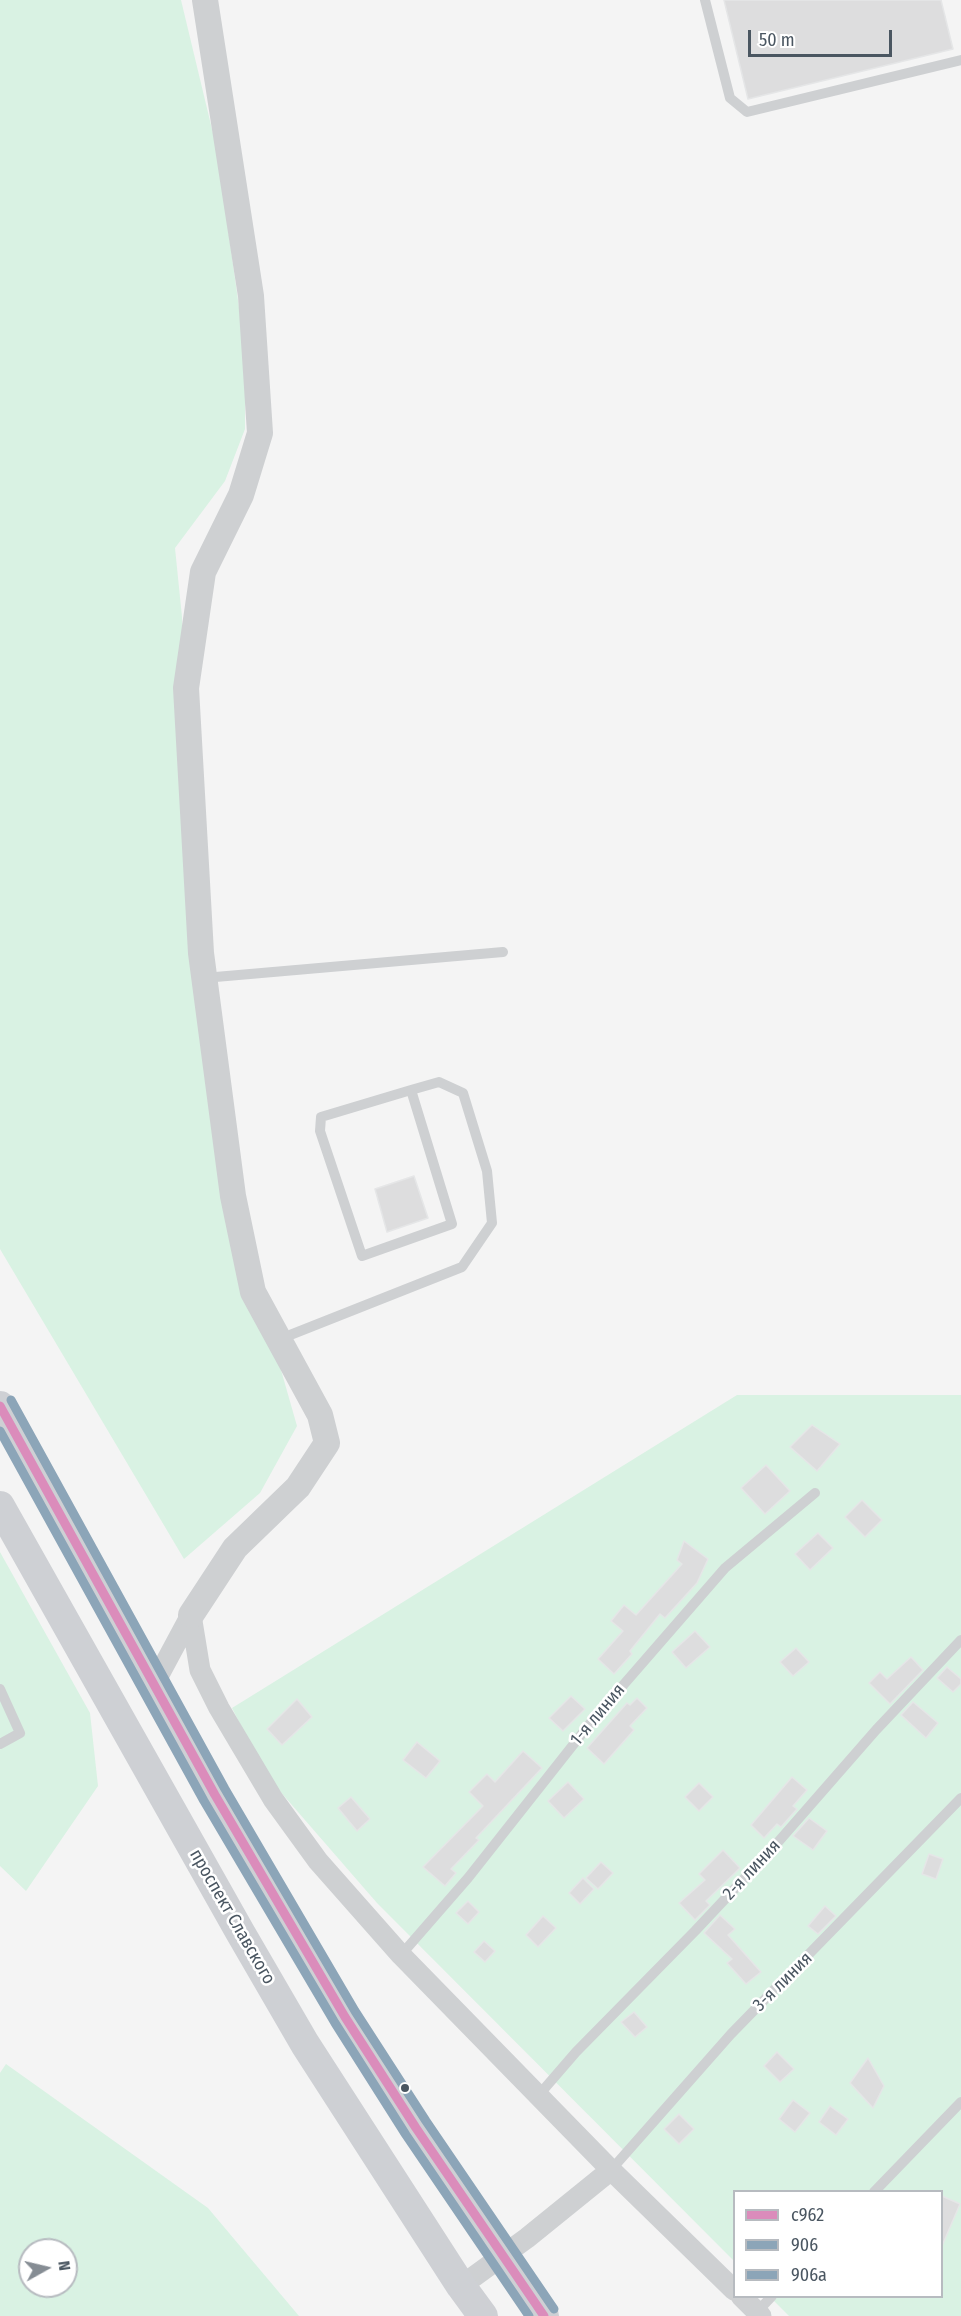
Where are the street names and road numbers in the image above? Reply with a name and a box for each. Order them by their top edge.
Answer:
street label: 1-я линия [566,1680,630,1750]
street label: 2-я линия [719,1835,785,1905]
street label: проспект Славского [185,1846,279,1988]
street label: 3-я линия [749,1948,817,2016]

